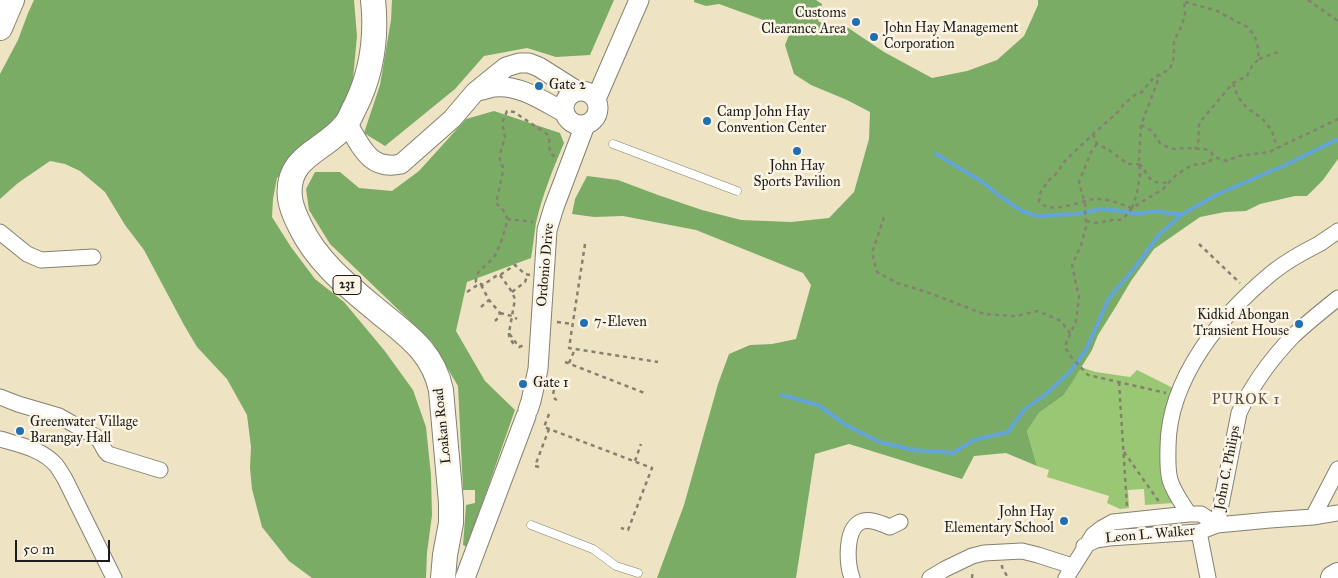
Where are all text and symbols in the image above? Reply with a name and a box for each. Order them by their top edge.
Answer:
place label: Customs Clearance Area [761,6,846,38]
marker: Customs Clearance Area [850,16,862,28]
place label: John Hay Management Corporation [884,21,1018,54]
marker: John Hay Management Corporation [868,31,880,43]
place label: Gate 2 [549,78,586,94]
marker: Gate 2 [533,80,545,92]
place label: Camp John Hay Convention Center [717,105,826,138]
marker: Camp John Hay Convention Center [701,115,713,127]
marker: John Hay Sports Pavilion [791,145,803,157]
place label: John Hay Sports Pavilion [754,159,840,192]
street label: Ordonio Drive [534,222,558,308]
road number: 231 [333,276,361,294]
place label: Kidkid Abongan Transient House [1193,308,1289,341]
place label: 7-Eleven [594,315,647,331]
marker: 7-Eleven [578,317,590,329]
marker: Kidkid Abongan Transient House [1293,318,1305,330]
place label: Gate 1 [533,376,568,392]
marker: Gate 1 [517,378,529,390]
street label: Loakan Road [431,387,455,465]
district label: PUROK 1 [1211,391,1281,409]
place label: Greenwater Village Barangay Hall [30,415,138,448]
street label: John C. Philips [1212,424,1244,512]
marker: Greenwater Village Barangay Hall [14,425,26,437]
place label: John Hay Elementary School [944,505,1054,538]
marker: John Hay Elementary School [1058,515,1070,527]
street label: Leon L. Walker [1104,523,1196,547]
scale bar [18,530,112,562]
text: 50 m [23,540,55,558]

